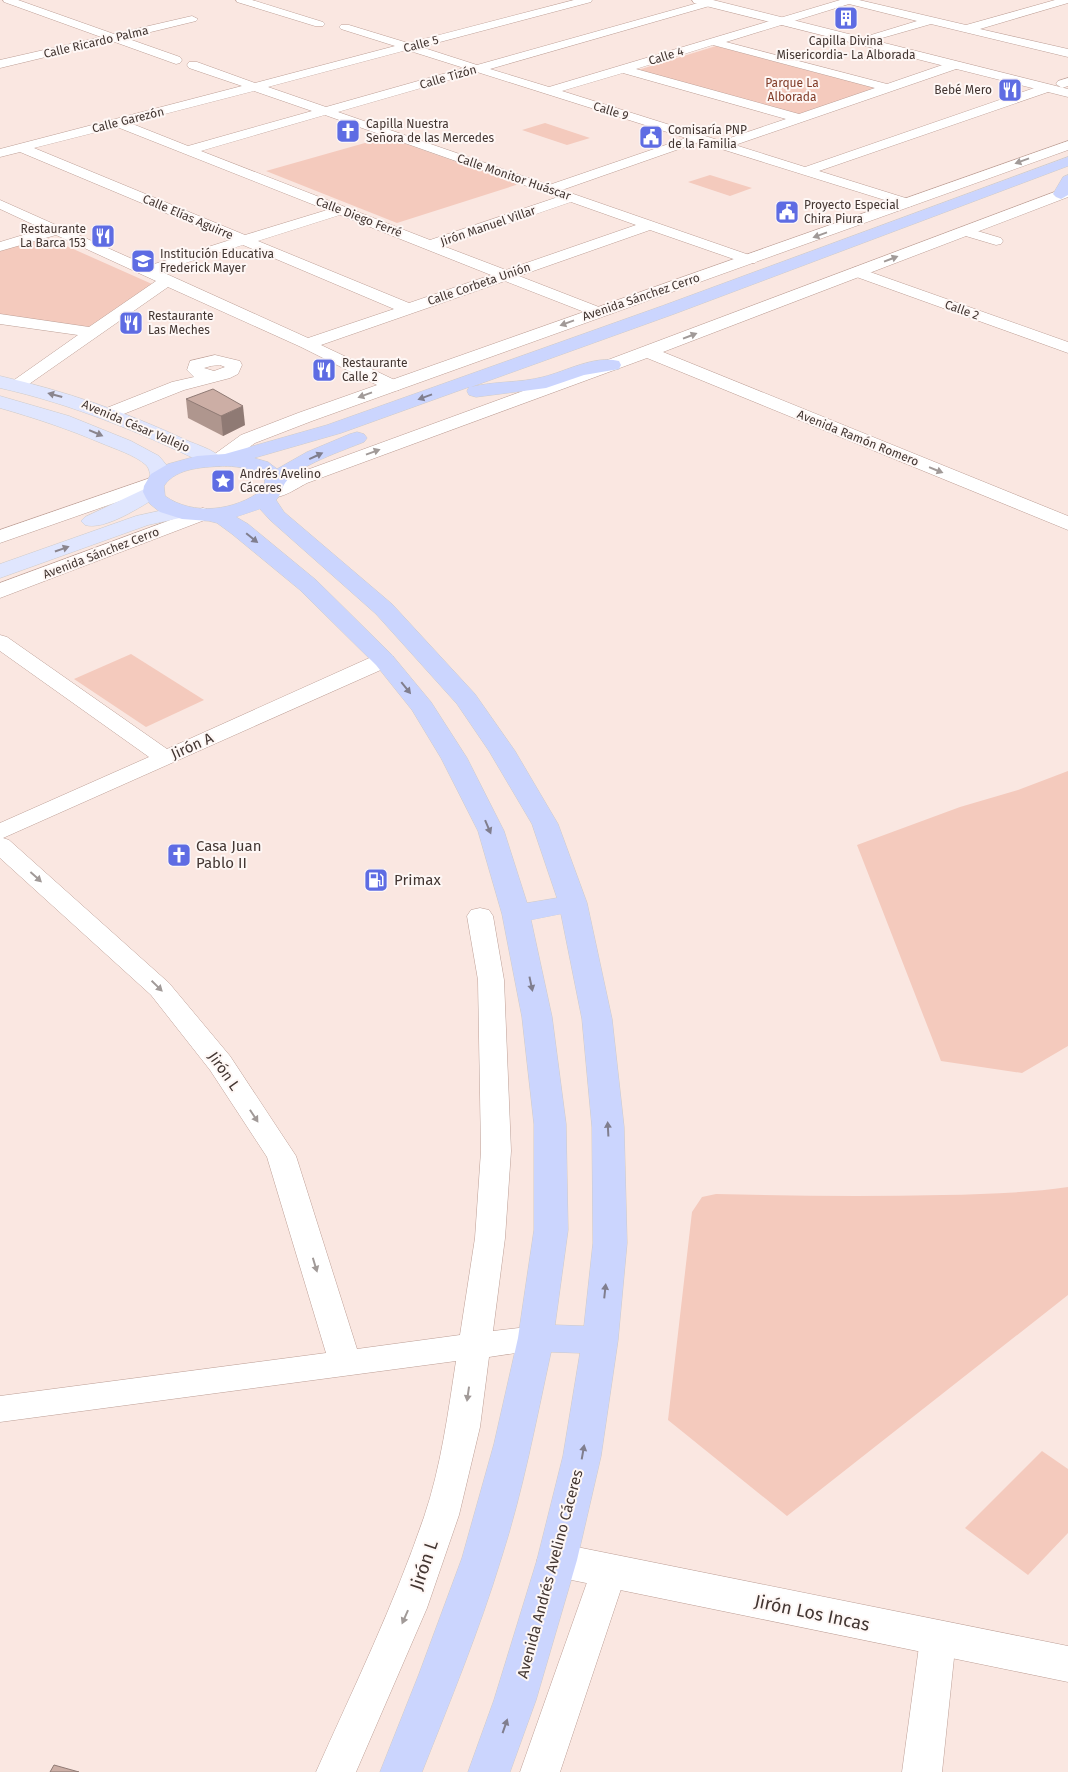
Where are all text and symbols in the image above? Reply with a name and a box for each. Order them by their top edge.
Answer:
building icon: Capilla Divina Misericordia- La Alborada [833,5,859,31]
street label: Calle Ricardo Palma [42,23,150,61]
street label: Calle 5 [402,33,440,55]
place label: Capilla Divina Misericordia- La Alborada [776,34,916,62]
street label: Calle 4 [647,44,686,68]
street label: Calle Tizón [418,62,478,92]
park label: Parque La Alborada [765,76,819,104]
restaurant icon: Bebé Mero [997,77,1023,103]
place label: Bebé Mero [934,83,992,97]
street label: Calle 9 [592,99,630,123]
street label: Calle Garezón [91,104,165,136]
place label: Capilla Nuestra Señora de las Mercedes [366,117,494,145]
church icon: Capilla Nuestra Señora de las Mercedes [335,118,361,144]
place label: Comisaría PNP de la Familia [668,123,747,151]
public building icon: Comisaría PNP de la Familia [638,124,664,150]
street label: Calle Monitor Huáscar [455,151,573,203]
one-way arrow [1014,157,1029,165]
street label: Calle Elías Aguirre [141,192,235,242]
street label: Calle Diego Ferré [314,194,404,240]
place label: Proyecto Especial Chira Piura [804,198,900,226]
public building icon: Proyecto Especial Chira Piura [774,199,800,225]
street label: Jirón Manuel Villar [439,203,538,249]
place label: Restaurante La Barca 153 [20,222,86,250]
restaurant icon: Restaurante La Barca 153 [90,223,116,249]
one-way arrow [812,231,827,239]
place label: Institución Educativa Frederick Mayer [160,247,274,275]
school or university icon: Institución Educativa Frederick Mayer [130,248,156,274]
one-way arrow [884,255,899,263]
street label: Calle Corbeta Unión [426,260,532,308]
street label: Avenida Sánchez Cerro [580,270,702,324]
street label: Calle 2 [943,297,981,323]
place label: Restaurante Las Meches [148,309,213,337]
restaurant icon: Restaurante Las Meches [118,310,144,336]
one-way arrow [560,320,575,327]
one-way arrow [683,331,697,339]
place label: Restaurante Calle 2 [342,356,407,384]
restaurant icon: Restaurante Calle 2 [311,357,337,383]
one-way arrow [47,391,62,399]
one-way arrow [357,391,372,399]
one-way arrow [417,393,432,401]
street label: Avenida César Vallejo [80,397,192,455]
street label: Avenida Ramón Romero [795,407,921,469]
one-way arrow [89,430,103,438]
one-way arrow [366,448,381,456]
one-way arrow [309,451,323,459]
one-way arrow [929,466,943,474]
place label: Andrés Avelino Cáceres [240,467,321,495]
place icon: Andrés Avelino Cáceres [210,468,236,494]
street label: Avenida Sánchez Cerro [41,524,161,582]
one-way arrow [245,533,258,544]
one-way arrow [55,545,70,552]
one-way arrow [400,681,412,693]
street label: Jirón A [168,729,216,763]
one-way arrow [485,820,493,834]
place label: Casa Juan Pablo II [196,837,262,872]
church icon: Casa Juan Pablo II [166,842,192,868]
fuel station icon: Primax [363,867,389,893]
place label: Primax [394,871,441,889]
one-way arrow [30,872,43,883]
one-way arrow [527,976,535,992]
one-way arrow [151,980,163,992]
street label: Jirón L [204,1048,244,1094]
one-way arrow [250,1109,259,1123]
one-way arrow [604,1121,612,1137]
one-way arrow [311,1258,319,1273]
one-way arrow [601,1283,609,1299]
one-way arrow [464,1386,472,1402]
one-way arrow [579,1443,587,1459]
street label: Avenida Andrés Avelino Cáceres [513,1468,587,1680]
street label: Jirón L [405,1537,443,1593]
street label: Jirón Los Incas [752,1590,872,1636]
one-way arrow [401,1610,409,1624]
one-way arrow [501,1718,509,1733]

